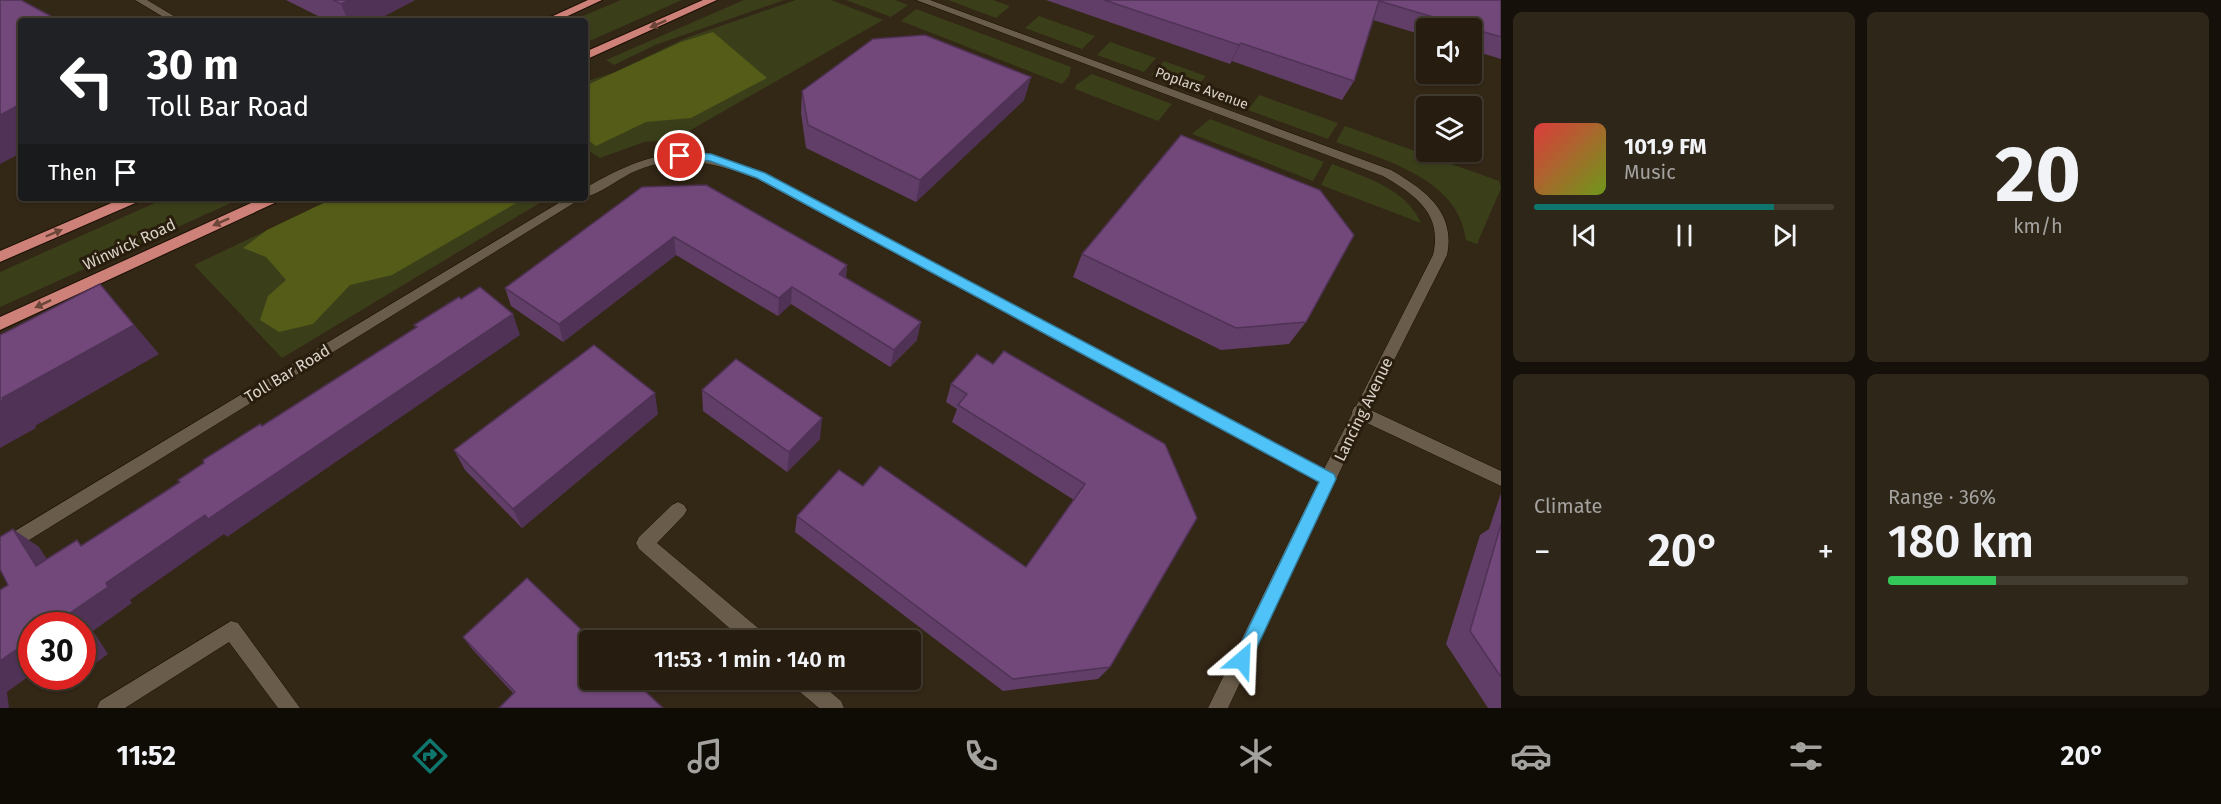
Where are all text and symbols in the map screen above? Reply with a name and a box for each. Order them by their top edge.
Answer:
map controls [1416,18,1482,162]
button: sound [1416,18,1482,84]
one-way arrow [649,19,667,29]
text: 30 m [147,40,239,90]
icon: left [48,42,126,120]
street label: Poplars Avenue [1153,64,1251,113]
text: Toll Bar Road [147,91,309,123]
button: layers [1416,96,1482,162]
text: 20 [1995,128,2081,222]
pin [654,130,705,181]
text: 101.9 FM [1624,133,1707,160]
icon: arrive [663,139,696,172]
icon: arrive [109,156,142,189]
text: Then [48,159,97,186]
text: Music [1624,160,1676,184]
text: km/h [2013,214,2063,238]
street label: Winwick Road [80,215,179,274]
one-way arrow [212,218,229,227]
icon: previous [1568,219,1601,252]
icon: pause [1668,219,1701,252]
icon: next [1768,219,1801,252]
one-way arrow [45,229,62,238]
one-way arrow [35,299,52,308]
street label: Toll Bar Road [241,341,333,406]
street label: Lancing Avenue [1330,354,1397,464]
text: Range · 36% [1888,485,1996,509]
text: Climate [1534,494,1602,518]
text: 180 km [1888,515,2034,569]
text: 20° [1648,524,1720,578]
text: − [1534,532,1551,572]
text: + [1818,532,1834,572]
speed limit sign: 30 [18,612,96,690]
position arrow [1210,628,1274,692]
text: 11:53 · 1 min · 140 m [654,646,846,673]
icon: directions [409,735,451,777]
icon: music [684,735,726,777]
icon: phone [960,735,1002,777]
icon: climate [1235,735,1277,777]
icon: car [1510,735,1552,777]
icon: filters [1785,735,1827,777]
text: 11:52 [117,740,176,772]
text: 20° [2060,740,2104,772]

